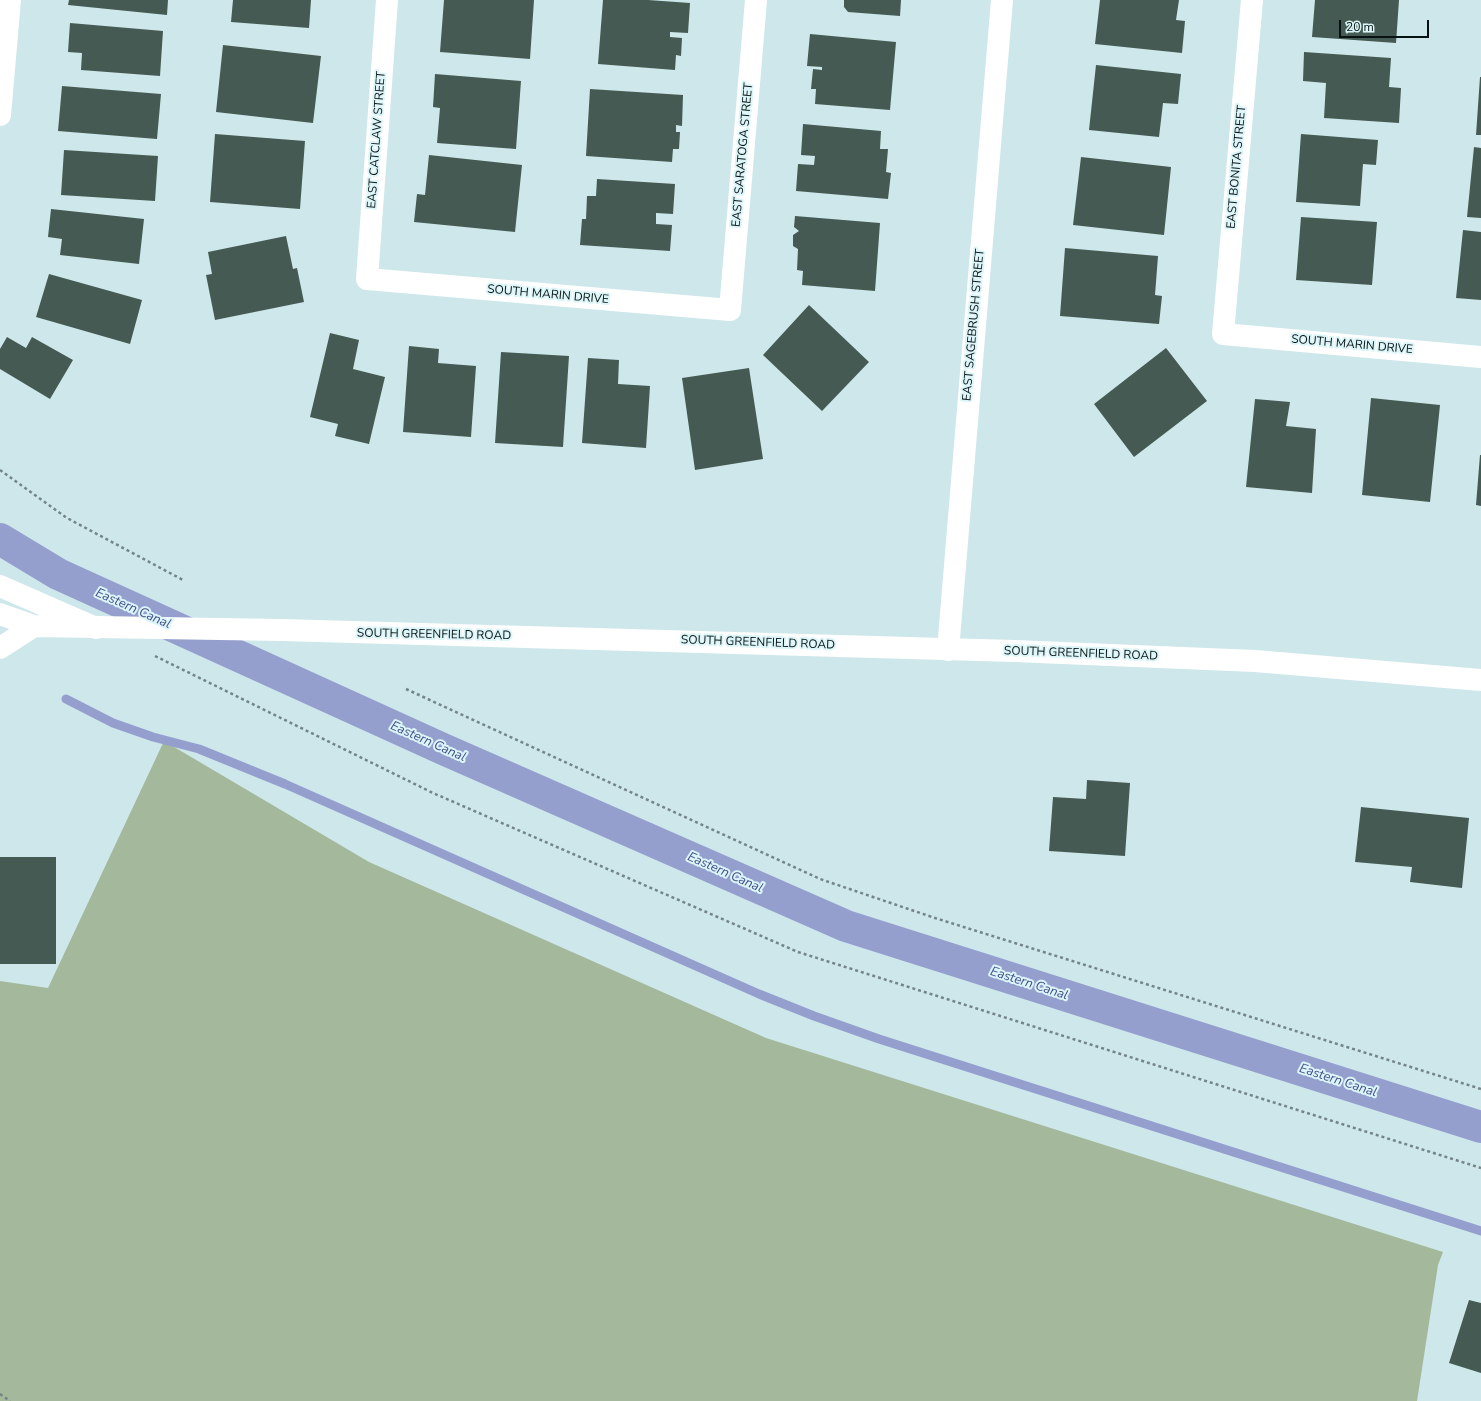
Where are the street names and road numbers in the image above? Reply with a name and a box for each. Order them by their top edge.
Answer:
street label: EAST CATCLAW STREET [365,71,389,209]
street label: EAST SARATOGA STREET [730,82,756,228]
street label: EAST BONITA STREET [1224,105,1250,229]
street label: EAST SAGEBRUSH STREET [960,248,988,402]
street label: SOUTH MARIN DRIVE [487,283,609,307]
street label: SOUTH MARIN DRIVE [1291,333,1413,357]
street label: SOUTH GREENFIELD ROAD [357,626,511,644]
street label: SOUTH GREENFIELD ROAD [681,633,835,653]
street label: SOUTH GREENFIELD ROAD [1004,644,1158,664]

